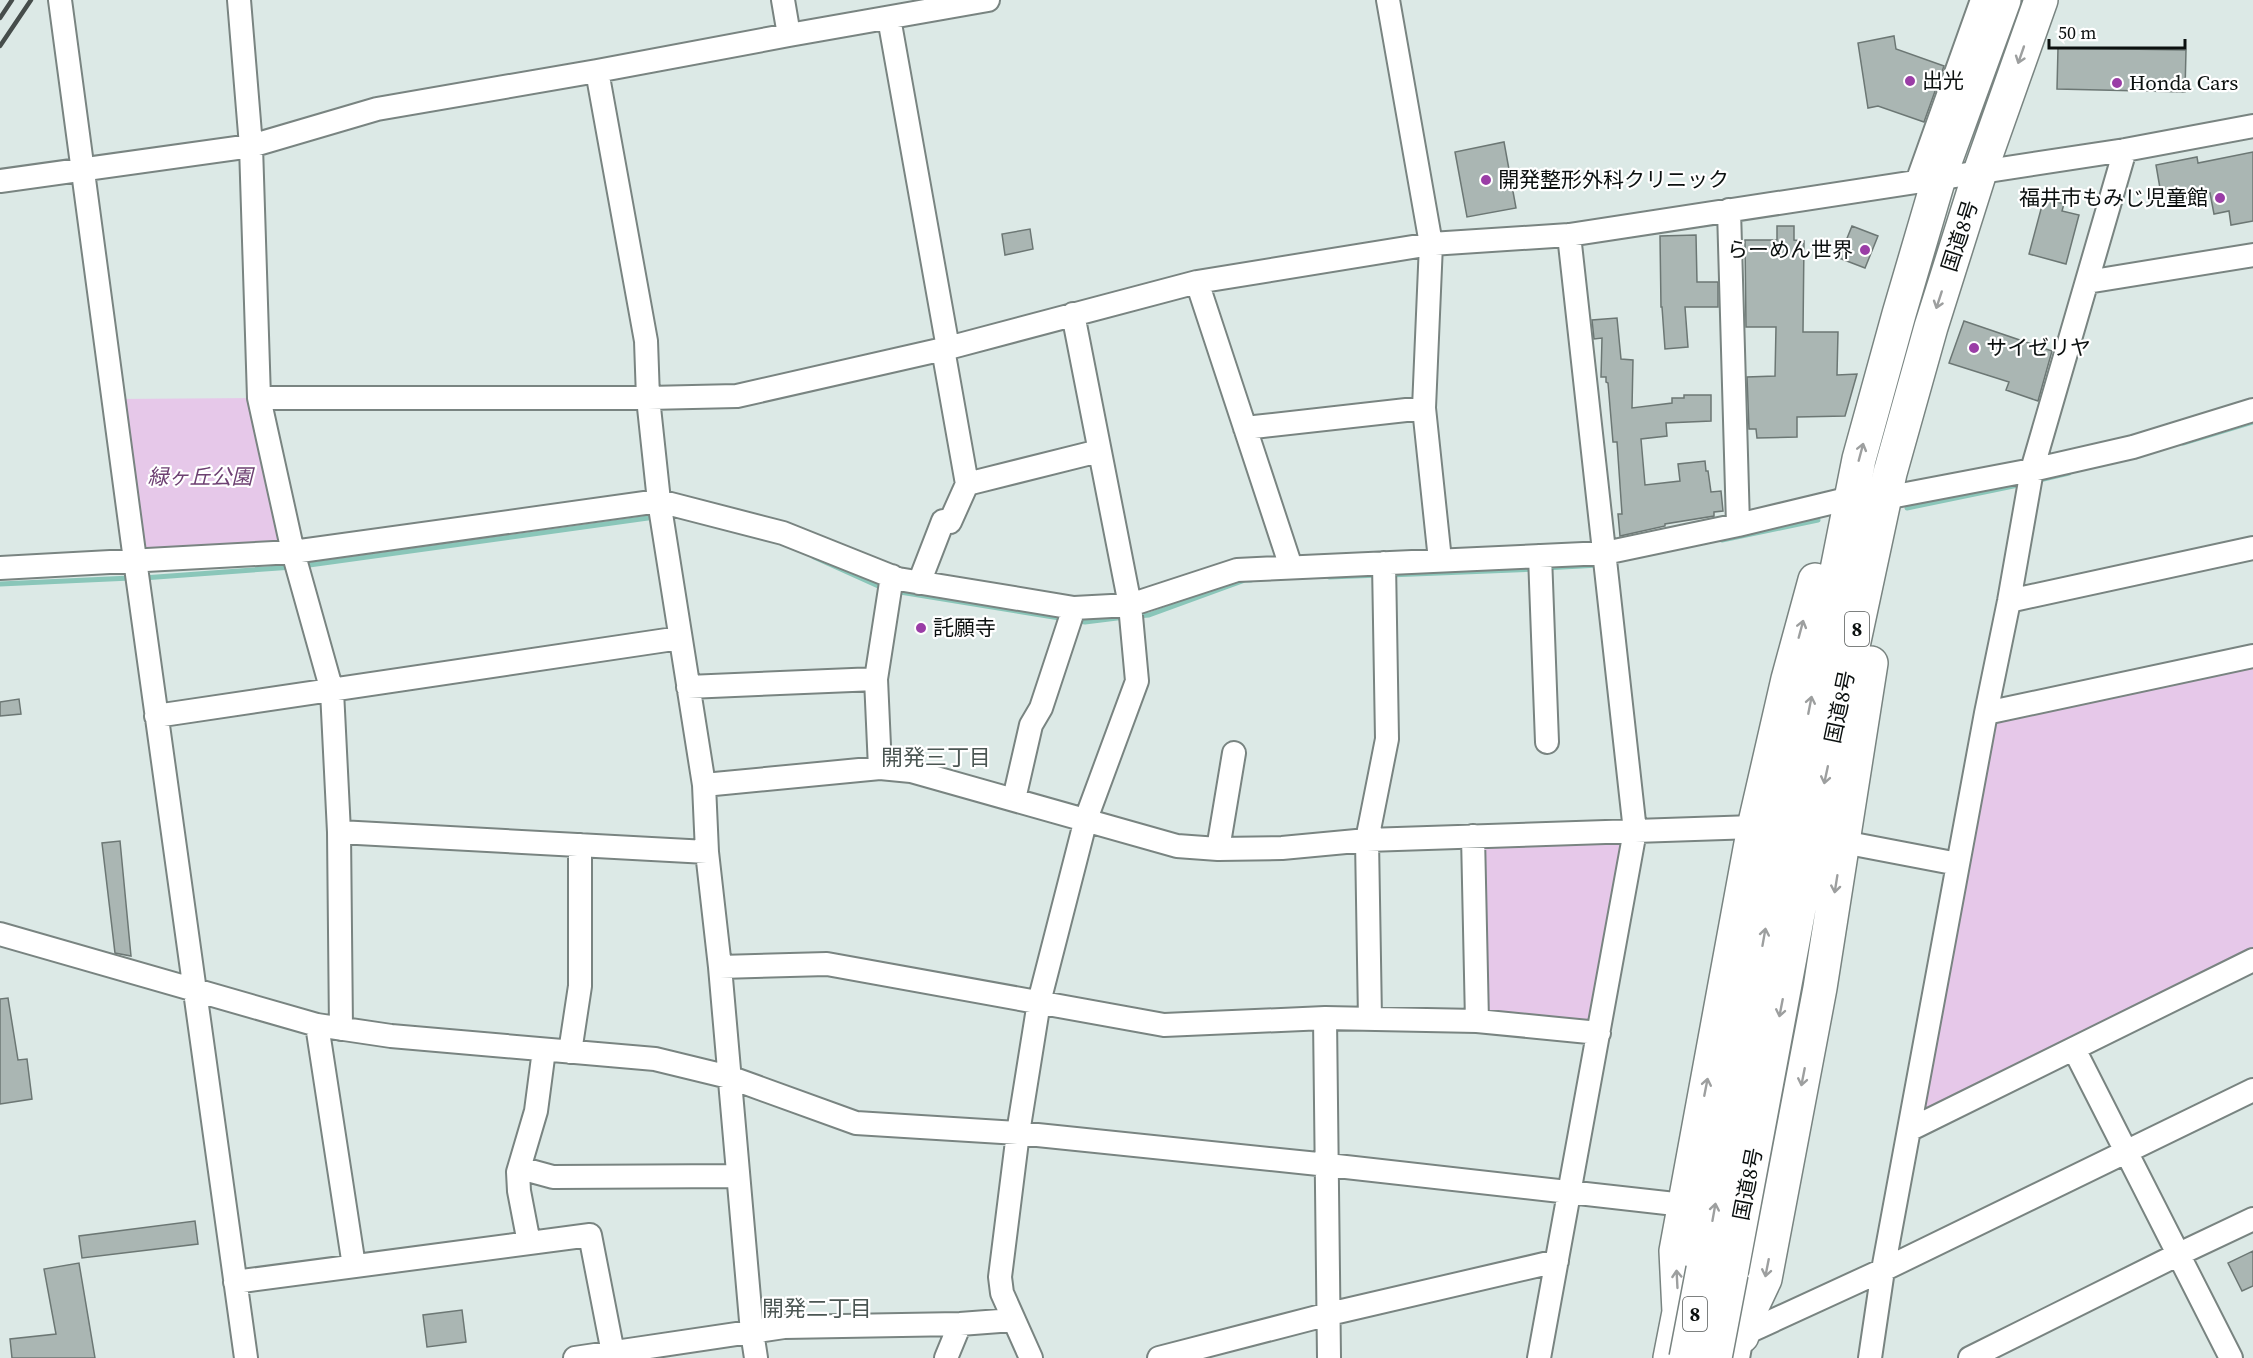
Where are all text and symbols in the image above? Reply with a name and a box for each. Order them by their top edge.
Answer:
scale bar [2049,12,2186,50]
text: 50 m [2058,20,2096,45]
one-way arrow [2015,45,2026,64]
place label: 出光 [1922,66,1964,95]
place label: Honda Cars [2129,68,2238,97]
marker: 出光 [1903,74,1917,88]
marker: Honda Cars [2110,76,2124,90]
place label: 開発整形外科クリニック [1498,165,1729,194]
marker: 開発整形外科クリニック [1479,173,1493,187]
place label: 福井市もみじ児童館 [2019,183,2208,212]
marker: 福井市もみじ児童館 [2213,191,2227,205]
street label: 国道8号 [1934,196,1985,275]
place label: らーめん世界 [1727,235,1853,264]
marker: らーめん世界 [1858,243,1872,257]
one-way arrow [1933,290,1944,309]
place label: サイゼリヤ [1986,333,2091,362]
marker: サイゼリヤ [1967,341,1981,355]
one-way arrow [1856,443,1867,462]
park label: 緑ヶ丘公園 [148,462,255,491]
road number: 8 [1845,612,1869,646]
place label: 託願寺 [933,613,996,642]
one-way arrow [1796,620,1807,639]
marker: 託願寺 [914,621,928,635]
street label: 国道8号 [1818,668,1861,746]
one-way arrow [1805,695,1816,715]
district label: 開発三丁目 [881,742,991,772]
one-way arrow [1820,765,1831,784]
one-way arrow [1830,874,1841,894]
one-way arrow [1759,928,1770,948]
one-way arrow [1775,997,1786,1017]
one-way arrow [1797,1066,1808,1086]
one-way arrow [1701,1078,1712,1097]
street label: 国道8号 [1726,1145,1769,1223]
one-way arrow [1709,1202,1720,1222]
one-way arrow [1761,1258,1772,1278]
one-way arrow [1672,1270,1683,1290]
district label: 開発二丁目 [762,1293,872,1323]
road number: 8 [1683,1297,1707,1331]

